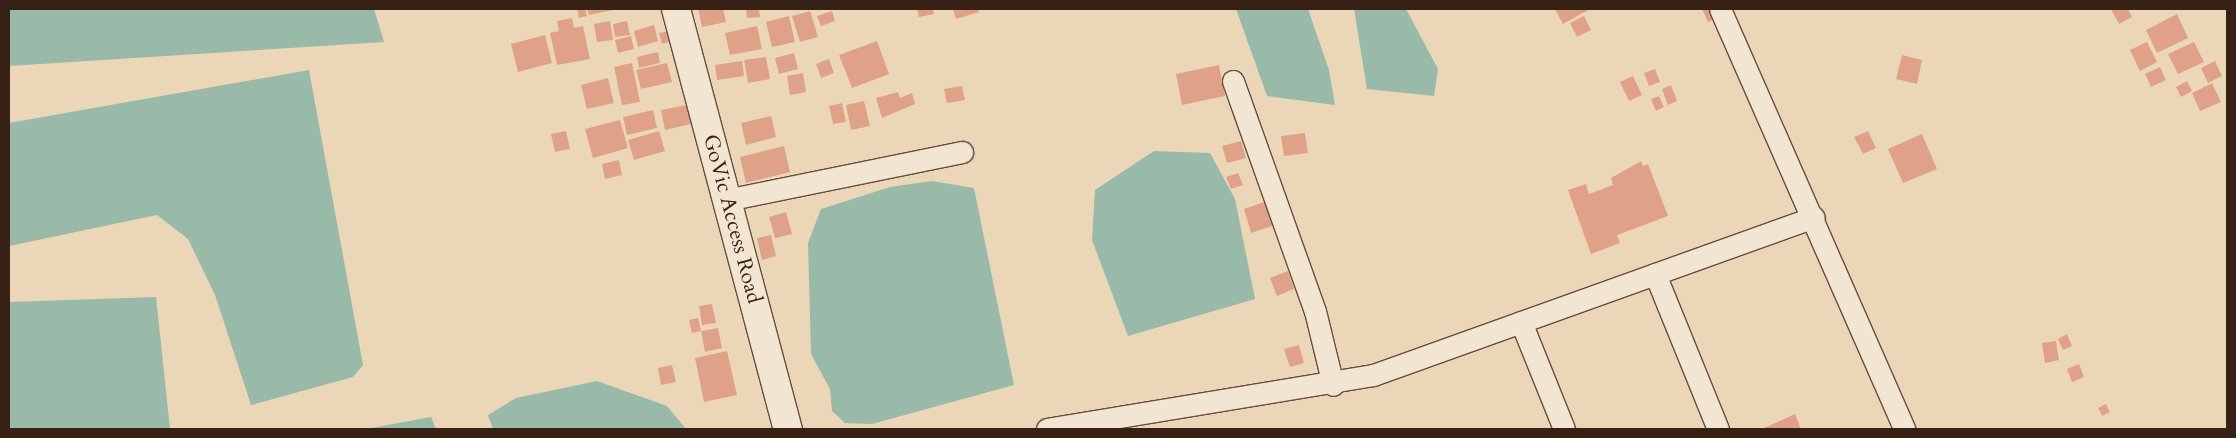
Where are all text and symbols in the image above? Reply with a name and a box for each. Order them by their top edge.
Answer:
street label: GoVic Access Road [697,132,767,306]

